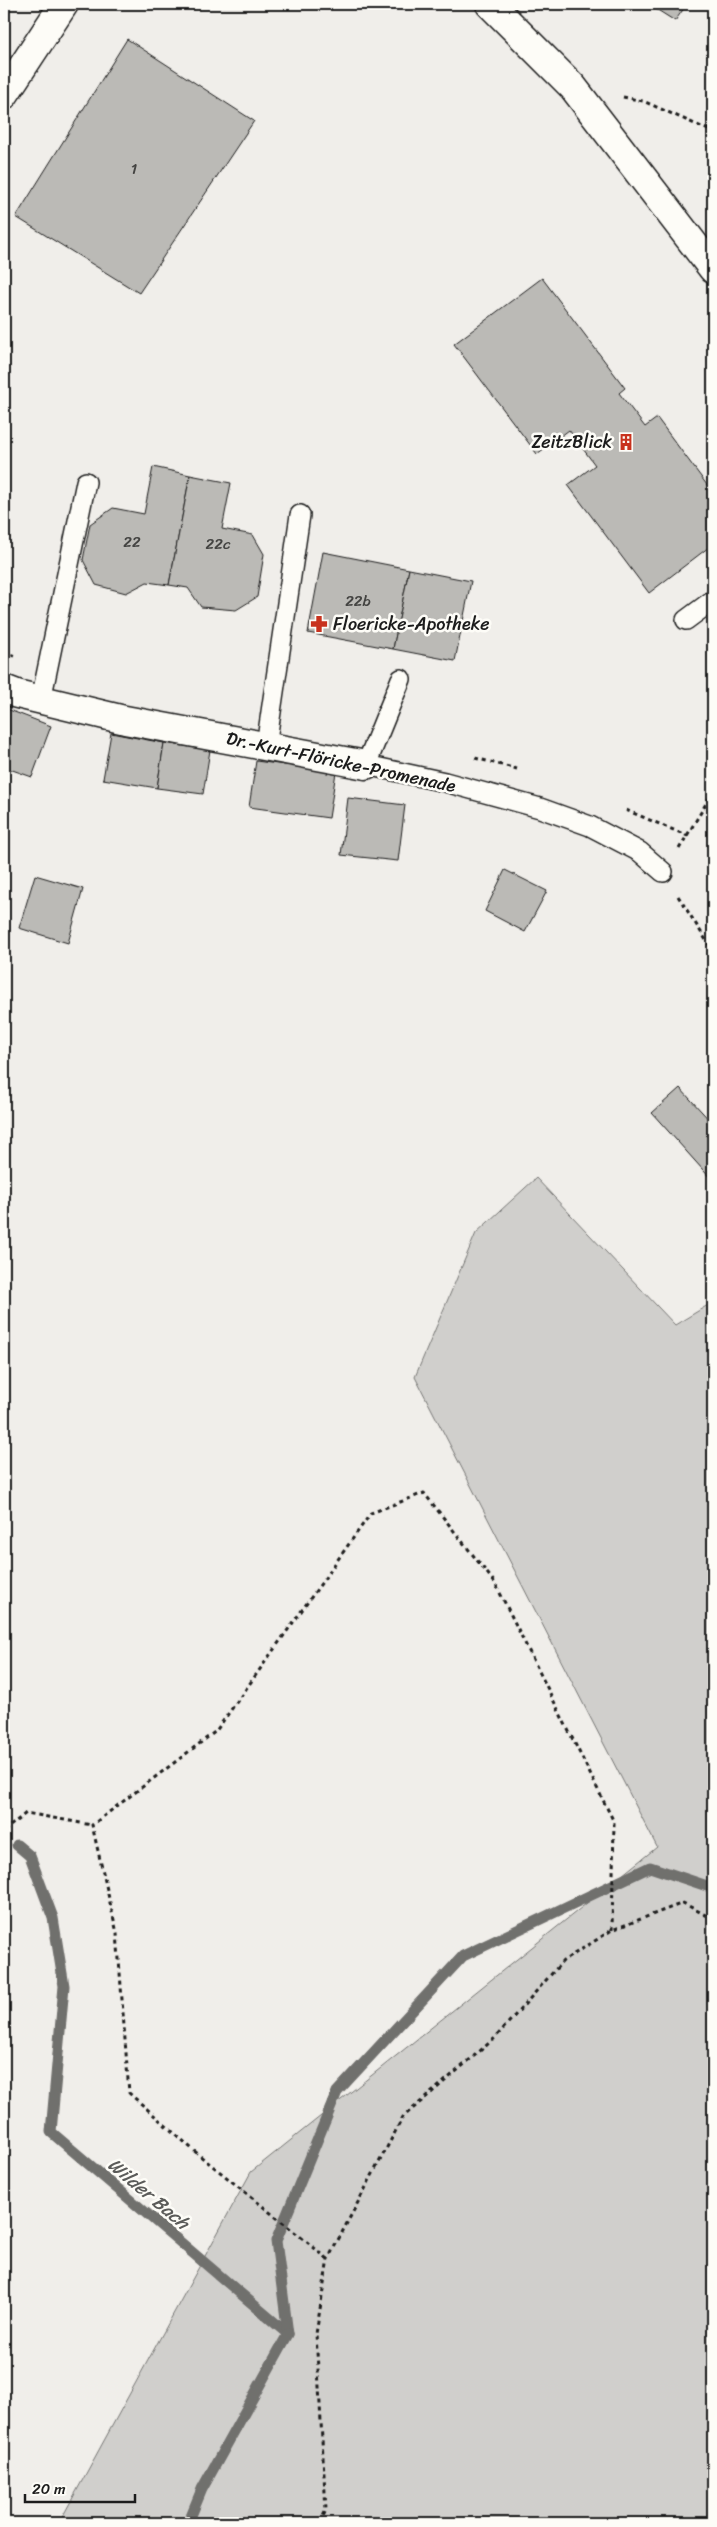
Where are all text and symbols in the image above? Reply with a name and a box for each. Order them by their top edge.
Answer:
house number: 1 [131,156,137,182]
place label: ZeitzBlick [531,426,612,458]
building icon: ZeitzBlick [616,432,636,452]
house number: 22 [123,529,141,555]
house number: 22c [206,531,231,557]
house number: 22b [345,588,371,614]
place label: Floericke-Apotheke [333,608,489,640]
pharmacy icon: Floericke-Apotheke [309,614,329,634]
street label: Dr.-Kurt-Flöricke-Promenade [223,722,459,802]
water label: Wilder Bach [100,2149,199,2239]
scale bar [25,2472,135,2504]
text: 20 m [32,2476,66,2502]

